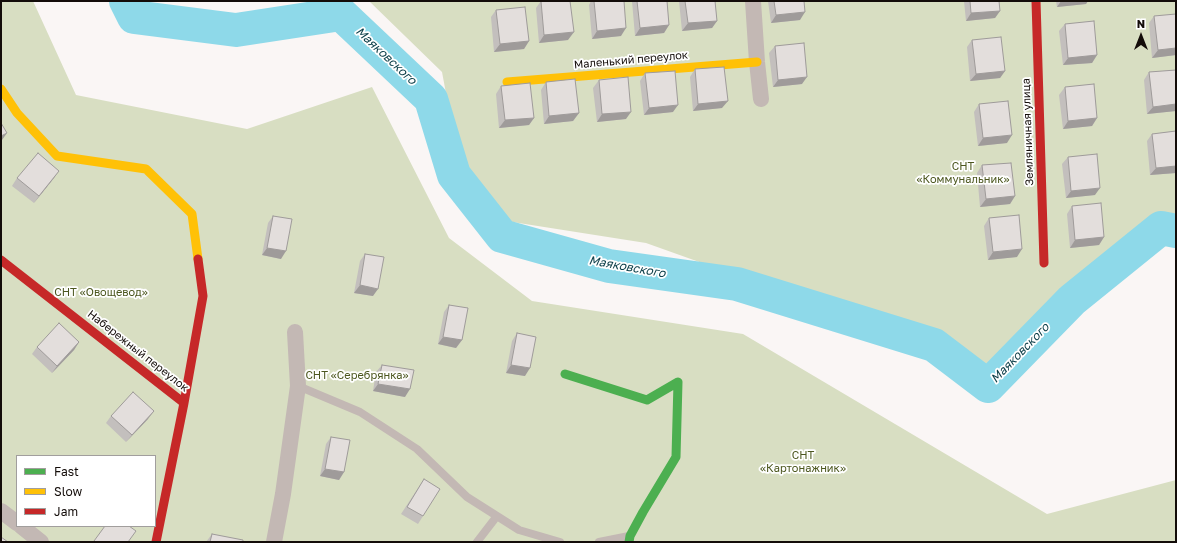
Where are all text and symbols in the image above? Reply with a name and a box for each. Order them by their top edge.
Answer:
north arrow [1121,16,1161,56]
text: N [1137,17,1145,30]
water label: Маяковского [353,24,419,88]
street label: Маленький переулок [573,48,689,72]
street label: Земляничная улица [1020,78,1036,186]
park label: СНТ «Коммунальник» [916,160,1010,186]
water label: Маяковского [588,253,666,281]
park label: СНТ «Овощевод» [54,286,148,300]
street label: Набережный переулок [85,307,191,395]
water label: Маяковского [988,320,1052,386]
park label: СНТ «Серебрянка» [305,369,409,383]
park label: СНТ «Картонажник» [760,449,846,475]
legend [16,455,156,527]
text: Fast [54,464,79,479]
text: Slow [54,484,82,499]
text: Jam [54,504,78,519]

